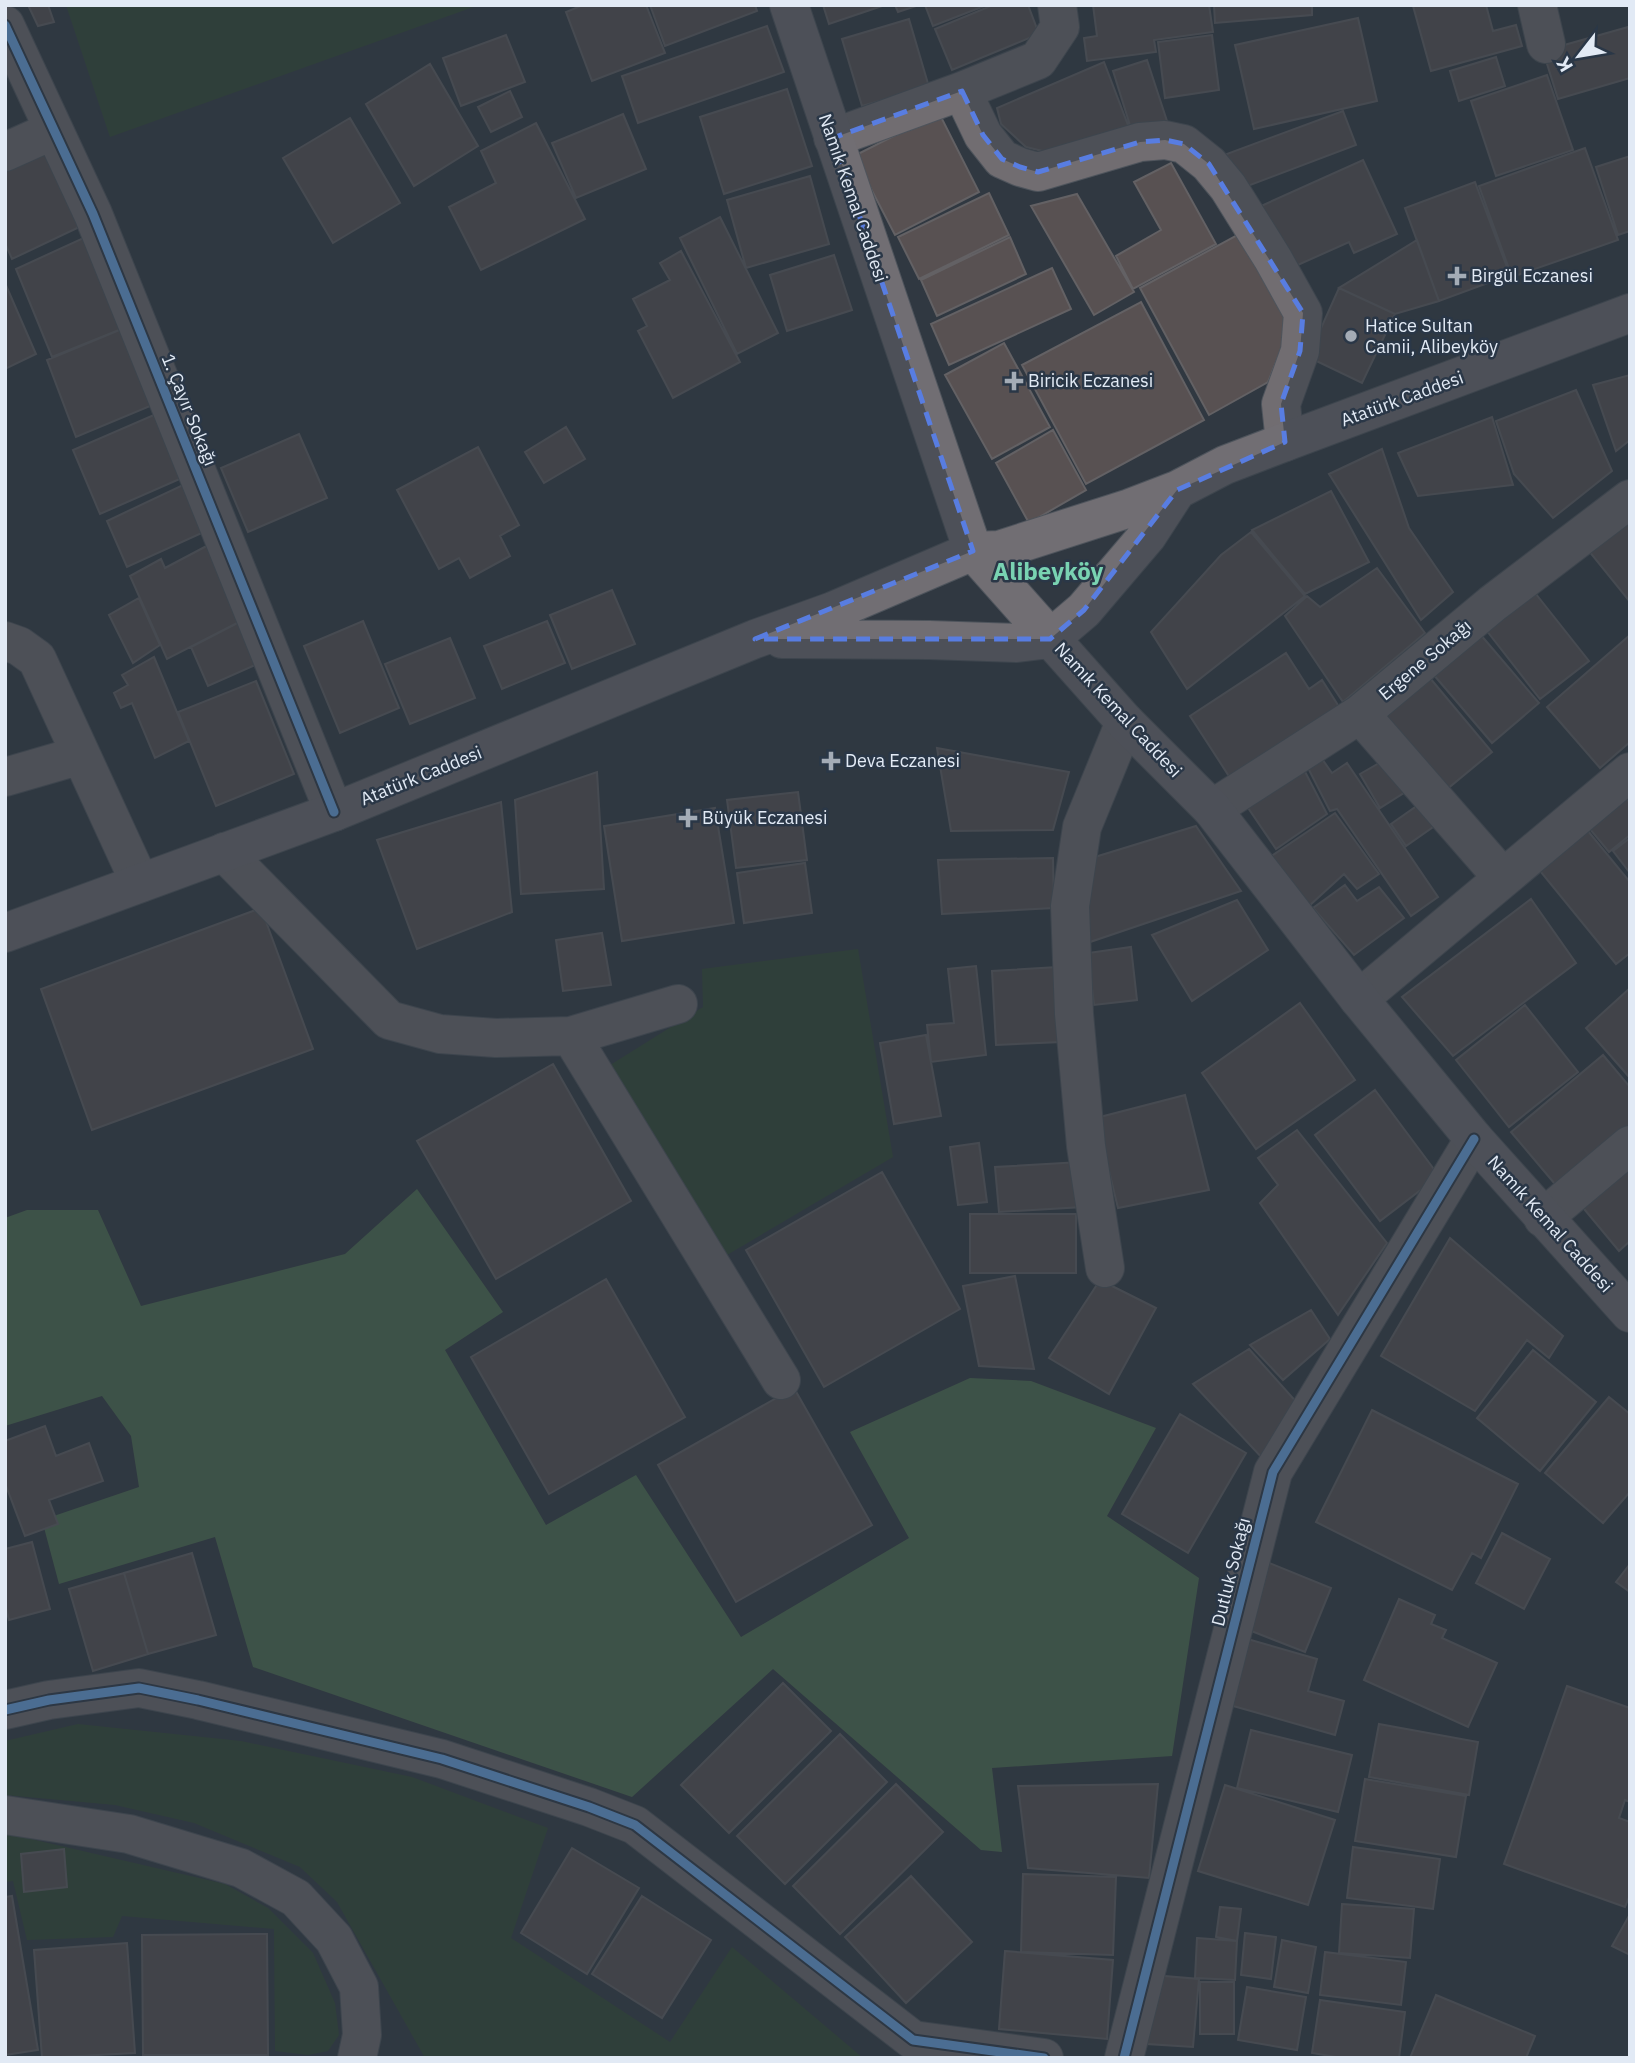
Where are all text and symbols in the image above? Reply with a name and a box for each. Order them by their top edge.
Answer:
north arrow [1544,21,1614,91]
text: K [1551,53,1578,77]
street label: Namık Kemal Caddesi [814,111,893,285]
place label: Birgül Eczanesi [1471,264,1593,287]
marker: Birgül Eczanesi [1449,268,1465,284]
place label: Hatice Sultan Camii, Alibeyköy [1365,314,1498,358]
marker: Hatice Sultan Camii, Alibeyköy [1343,328,1359,344]
street label: 1. Çayır Sokağı [157,351,222,469]
street label: Atatürk Caddesi [1337,366,1466,431]
place label: Biricik Eczanesi [1028,369,1153,392]
marker: Biricik Eczanesi [1006,373,1022,389]
district label: Alibeyköy [993,555,1103,587]
street label: Ergene Sokağı [1374,614,1476,705]
street label: Namık Kemal Caddesi [1050,637,1187,782]
street label: Atatürk Caddesi [357,741,485,810]
place label: Deva Eczanesi [845,749,960,772]
marker: Deva Eczanesi [823,753,839,769]
place label: Büyük Eczanesi [702,806,828,829]
marker: Büyük Eczanesi [680,810,696,826]
street label: Namık Kemal Caddesi [1483,1150,1618,1297]
street label: Dutluk Sokağı [1206,1515,1255,1629]

